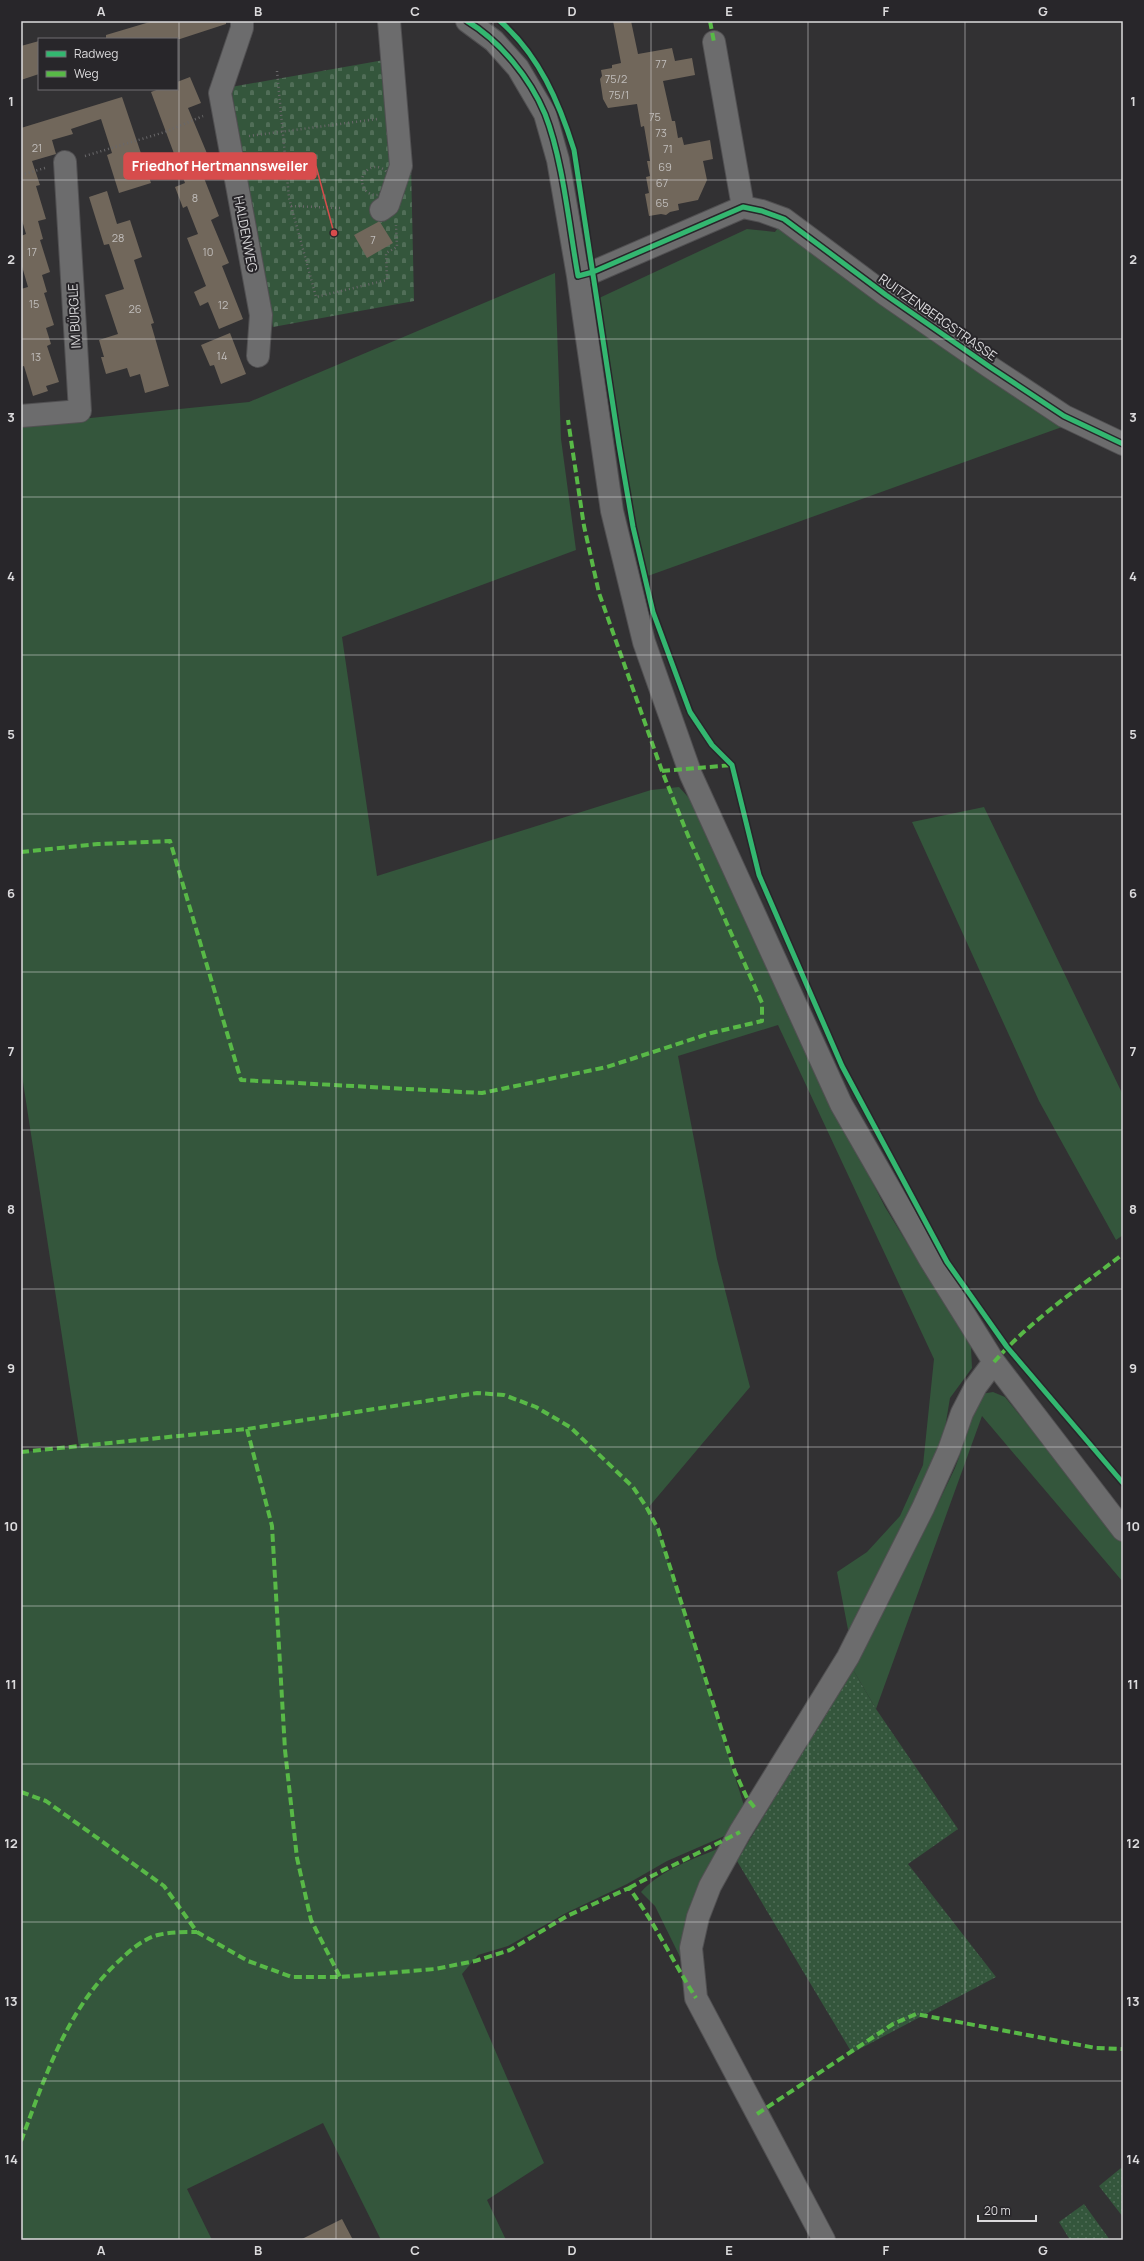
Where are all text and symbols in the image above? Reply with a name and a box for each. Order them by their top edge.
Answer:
text: A [97,2,106,20]
text: B [254,2,262,20]
text: C [410,2,420,20]
text: D [567,2,577,20]
text: E [725,2,733,20]
text: F [883,2,890,20]
text: G [1038,2,1048,20]
legend [38,38,178,90]
text: Radweg [74,45,118,62]
house number: 77 [655,56,667,71]
text: Weg [74,65,99,82]
house number: 75/2 [605,71,627,86]
house number: 75/1 [609,87,629,102]
text: 1 [8,92,14,110]
text: 1 [1130,92,1136,110]
house number: 75 [649,109,661,124]
house number: 73 [655,125,667,140]
house number: 21 [32,140,42,155]
house number: 71 [663,141,673,156]
callout: Friedhof Hertmannsweiler [124,153,316,179]
text: Friedhof Hertmannsweiler [132,156,309,175]
house number: 69 [658,159,672,174]
house number: 67 [656,175,668,190]
house number: 8 [192,190,198,205]
street label: HALDENWEG [230,194,262,274]
house number: 65 [655,195,669,210]
house number: 28 [112,230,124,245]
house number: 7 [370,232,376,247]
house number: 17 [27,244,37,259]
house number: 10 [202,244,214,259]
text: 2 [7,250,15,268]
text: 2 [1129,250,1137,268]
street label: RUITZENBERGSTRASSE [875,269,1001,365]
street label: IM BÜRGLE [63,283,85,349]
house number: 15 [29,296,39,311]
house number: 12 [218,297,228,312]
house number: 26 [128,301,142,316]
house number: 14 [217,348,227,363]
house number: 13 [31,349,41,364]
text: 3 [7,408,15,426]
text: 3 [1129,408,1137,426]
text: 4 [7,567,15,585]
text: 4 [1129,567,1137,585]
text: 5 [7,725,15,743]
text: 5 [1129,725,1137,743]
text: 6 [7,884,15,902]
text: 6 [1129,884,1137,902]
text: 7 [8,1042,15,1060]
text: 7 [1130,1042,1137,1060]
text: 8 [7,1200,15,1218]
text: 8 [1129,1200,1137,1218]
text: 9 [7,1359,15,1377]
text: 9 [1129,1359,1137,1377]
text: 10 [4,1517,18,1535]
text: 10 [1126,1517,1140,1535]
text: 11 [5,1675,17,1693]
text: 11 [1127,1675,1139,1693]
text: 12 [4,1834,18,1852]
text: 12 [1126,1834,1140,1852]
text: 13 [4,1992,18,2010]
text: 13 [1126,1992,1140,2010]
text: 14 [4,2150,18,2168]
text: 14 [1126,2150,1140,2168]
scale bar [978,2197,1036,2223]
text: 20 m [984,2202,1011,2219]
text: A [97,2241,106,2259]
text: B [254,2241,262,2259]
text: C [410,2241,420,2259]
text: D [567,2241,577,2259]
text: E [725,2241,733,2259]
text: F [883,2241,890,2259]
text: G [1038,2241,1048,2259]

